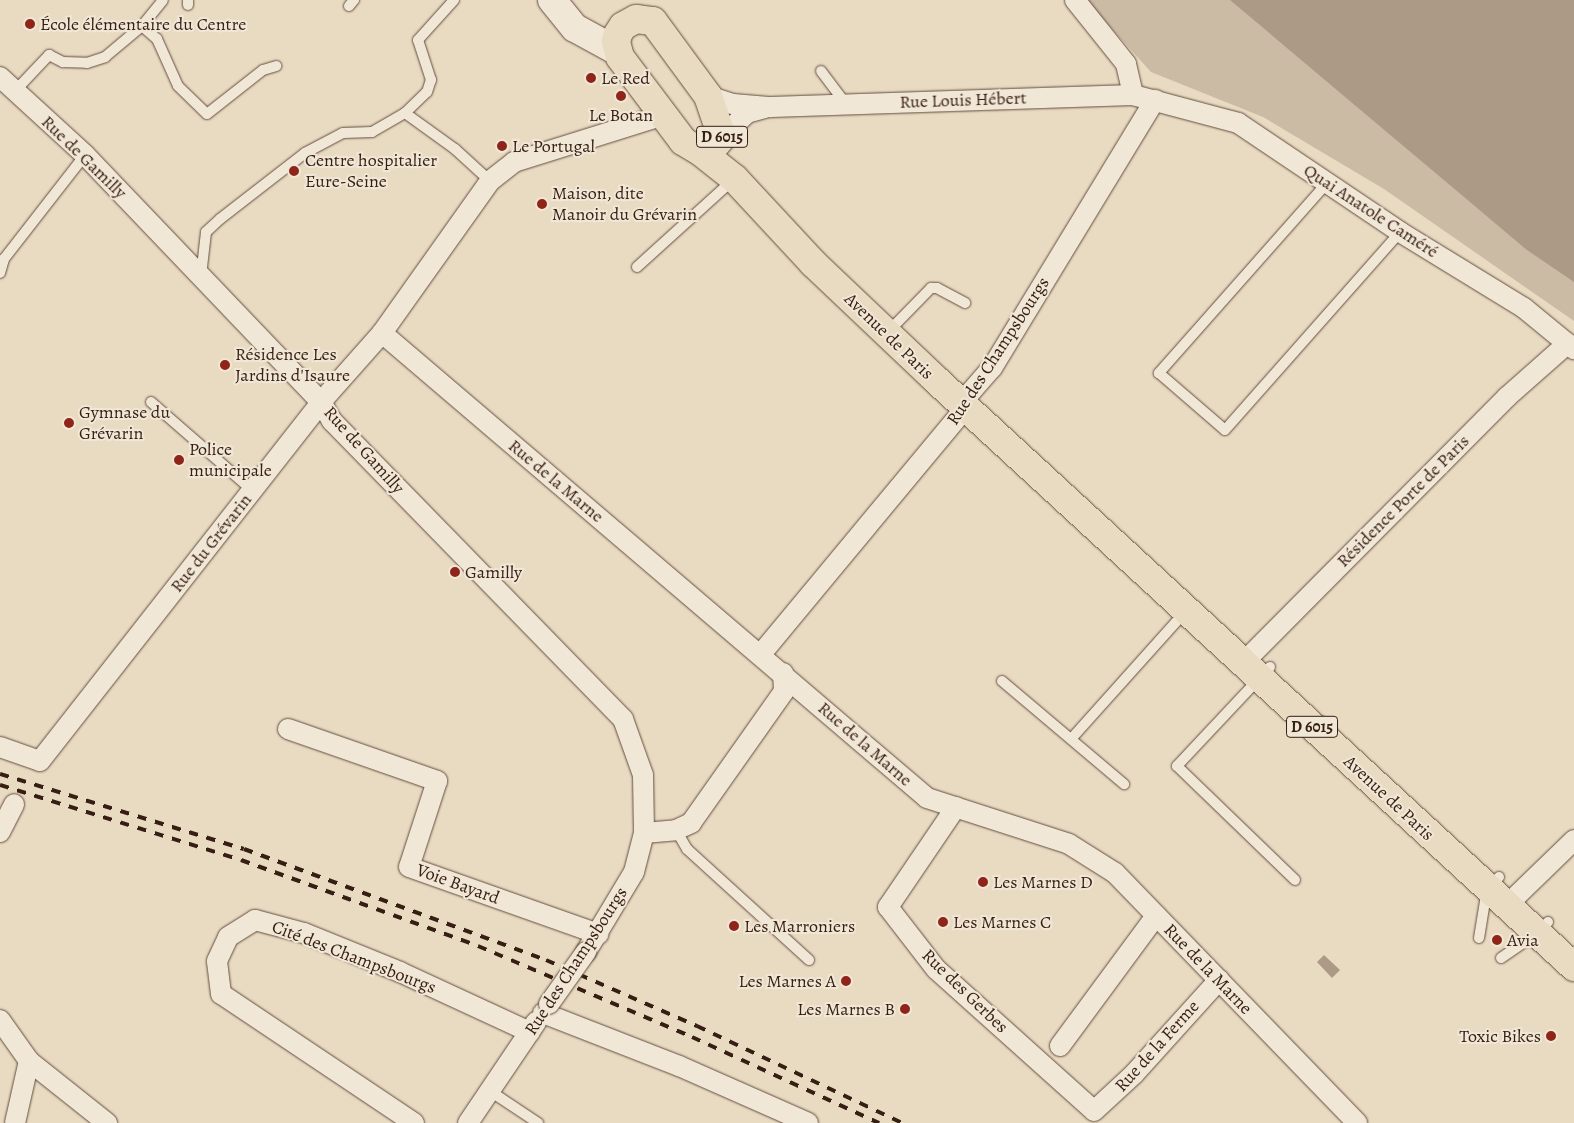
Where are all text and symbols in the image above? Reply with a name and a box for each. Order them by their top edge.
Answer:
place label: École élémentaire du Centre [40,13,246,35]
marker: École élémentaire du Centre [24,18,36,30]
place label: Le Red [601,67,650,89]
marker: Le Red [585,72,597,84]
street label: Rue Louis Hébert [899,87,1027,113]
marker: Le Botan [615,90,627,102]
place label: Le Botan [589,104,653,126]
street label: Rue de Gamilly [37,111,131,203]
road number: D 6015 [696,124,748,150]
place label: Le Portugal [512,135,595,157]
marker: Le Portugal [496,140,508,152]
place label: Centre hospitalier Eure-Seine [305,150,437,192]
street label: Quai Anatole Caméré [1300,159,1442,263]
marker: Centre hospitalier Eure-Seine [287,164,301,178]
place label: Maison, dite Manoir du Grévarin [552,183,697,225]
marker: Maison, dite Manoir du Grévarin [536,198,548,210]
street label: Rue des Champsbourgs [942,273,1054,429]
street label: Avenue de Paris [840,288,938,384]
place label: Résidence Les Jardins d'Isaure [235,344,350,386]
marker: Résidence Les Jardins d'Isaure [219,359,231,371]
place label: Gymnase du Grévarin [79,402,170,444]
street label: Rue de Gamilly [319,402,409,498]
marker: Gymnase du Grévarin [63,417,75,429]
street label: Résidence Porte de Paris [1332,430,1474,572]
street label: Rue de la Marne [504,435,608,527]
place label: Police municipale [189,439,272,482]
marker: Police municipale [173,454,185,466]
street label: Rue du Grévarin [166,489,256,597]
place label: Gamilly [465,561,522,583]
marker: Gamilly [449,566,461,578]
street label: Rue de la Marne [813,697,917,791]
road number: D 6015 [1286,714,1338,740]
street label: Avenue de Paris [1339,751,1439,845]
street label: Voie Bayard [414,859,502,909]
place label: Les Marnes D [993,871,1093,893]
marker: Les Marnes D [977,876,989,888]
street label: Rue des Champsbourgs [520,883,632,1039]
place label: Les Marnes C [953,911,1051,933]
place label: Les Marroniers [744,915,855,937]
street label: Cité des Champsbourgs [269,916,439,998]
marker: Les Marnes C [937,916,949,928]
street label: Rue de la Marne [1159,919,1257,1019]
marker: Les Marroniers [728,920,740,932]
place label: Avia [1507,929,1539,951]
marker: Avia [1491,934,1503,946]
street label: Rue des Gerbes [917,945,1013,1037]
place label: Les Marnes A [738,970,836,992]
marker: Les Marnes A [840,975,852,987]
street label: Rue de la Ferme [1110,996,1204,1096]
place label: Les Marnes B [797,998,895,1020]
marker: Les Marnes B [899,1003,911,1015]
place label: Toxic Bikes [1459,1025,1541,1047]
marker: Toxic Bikes [1545,1030,1557,1042]

